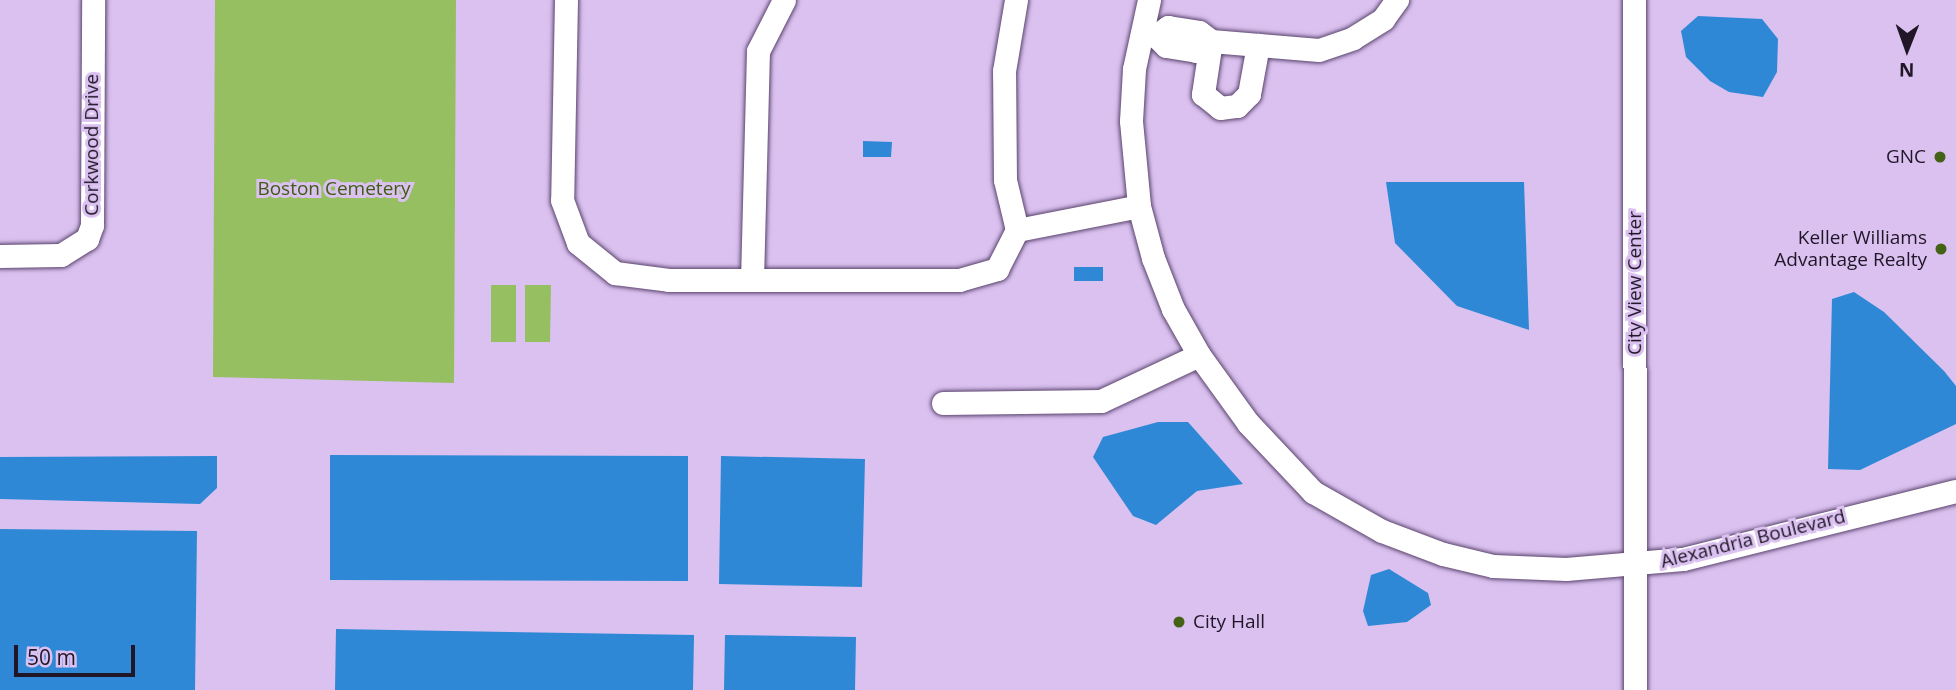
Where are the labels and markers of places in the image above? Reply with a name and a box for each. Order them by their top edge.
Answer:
place label: GNC [1886,146,1926,168]
marker: GNC [1932,149,1948,165]
place label: Keller Williams Advantage Realty [1774,227,1927,271]
marker: Keller Williams Advantage Realty [1933,241,1949,257]
place label: City Hall [1193,611,1265,633]
marker: City Hall [1171,614,1187,630]

